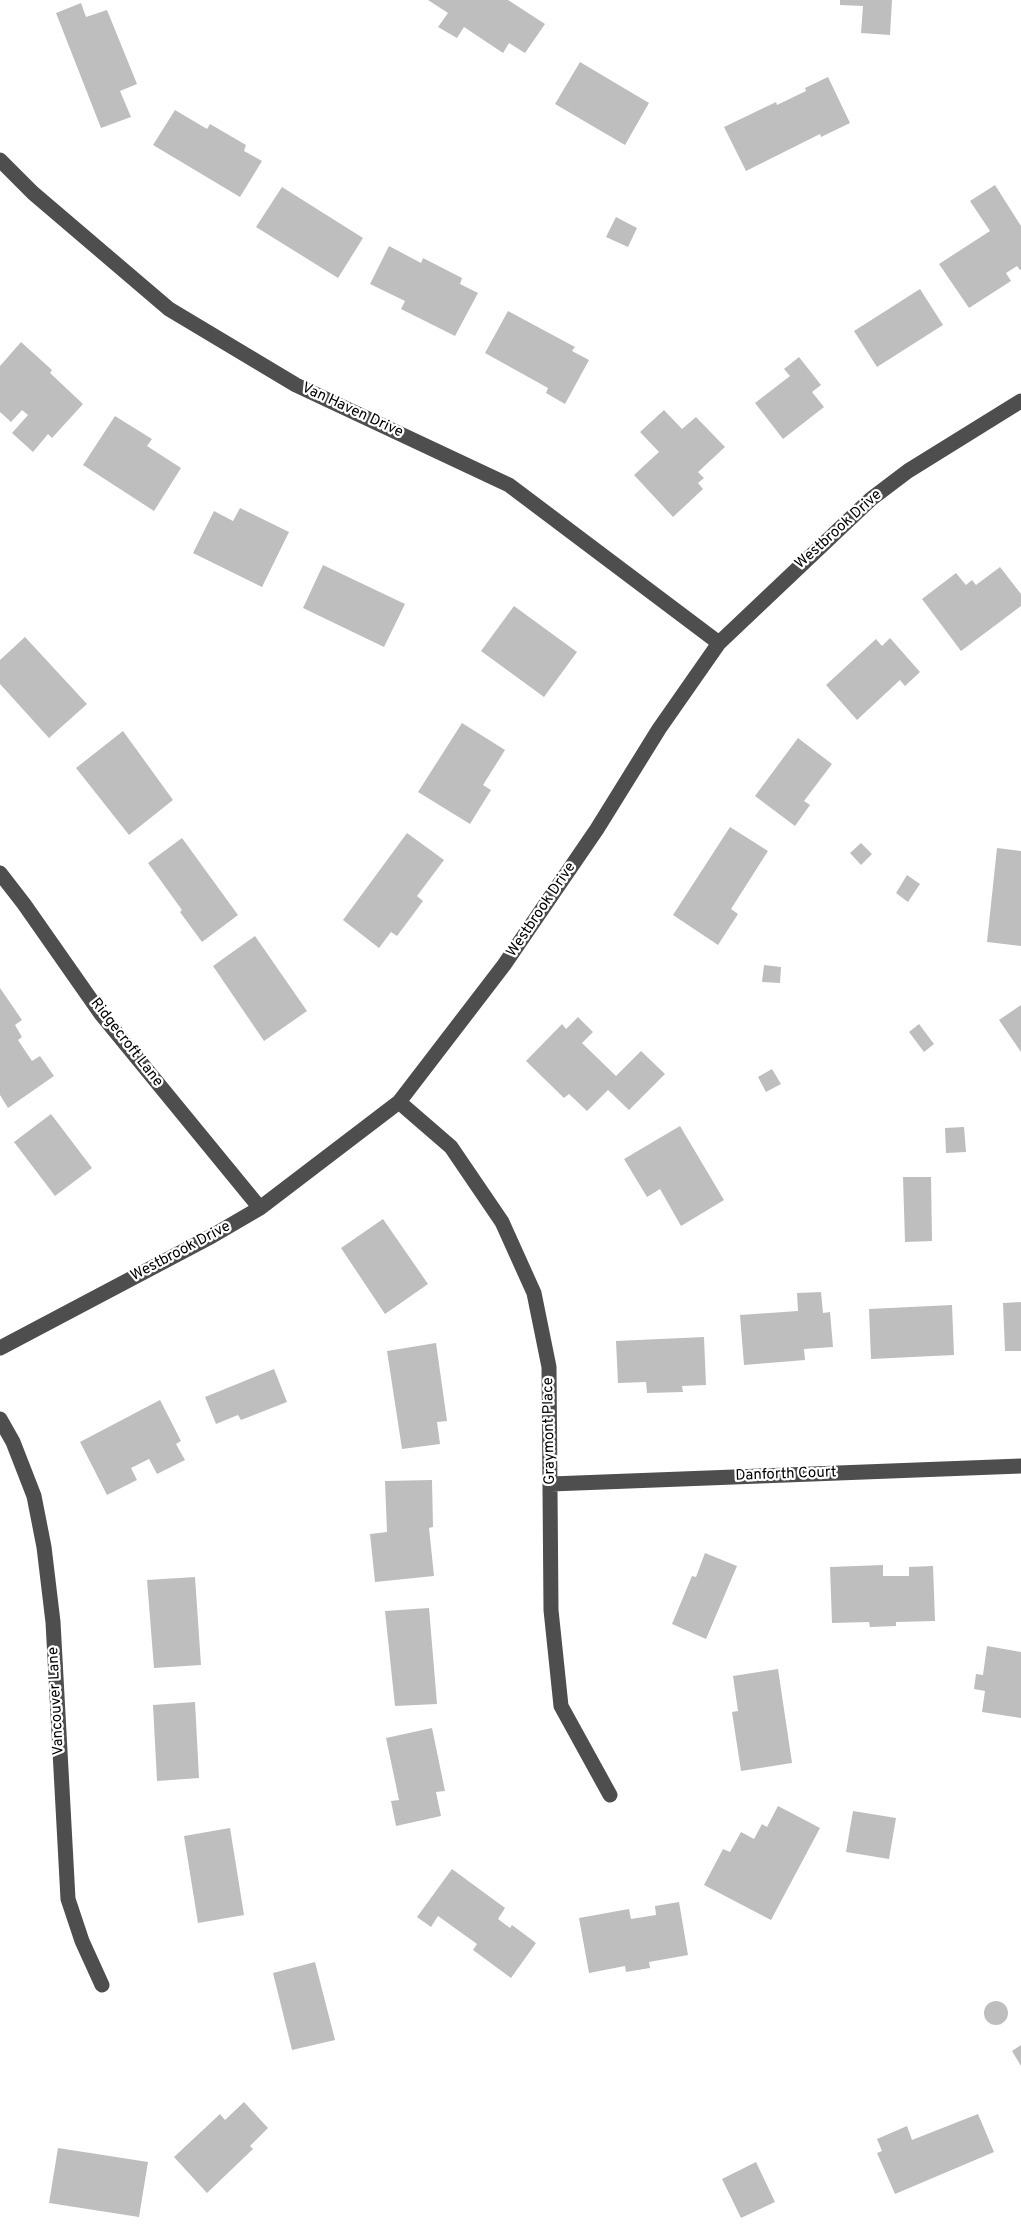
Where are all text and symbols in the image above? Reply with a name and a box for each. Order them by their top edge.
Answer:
street label: Van Haven Drive [298,380,406,442]
street label: Westbrook Drive [792,486,886,574]
street label: Westbrook Drive [504,859,580,961]
street label: Ridgecroft Lane [86,995,166,1091]
street label: Westbrook Drive [128,1218,234,1286]
street label: Graymont Place [540,1377,560,1485]
street label: Danforth Court [735,1464,837,1486]
street label: Vancouver Lane [45,1646,69,1756]

